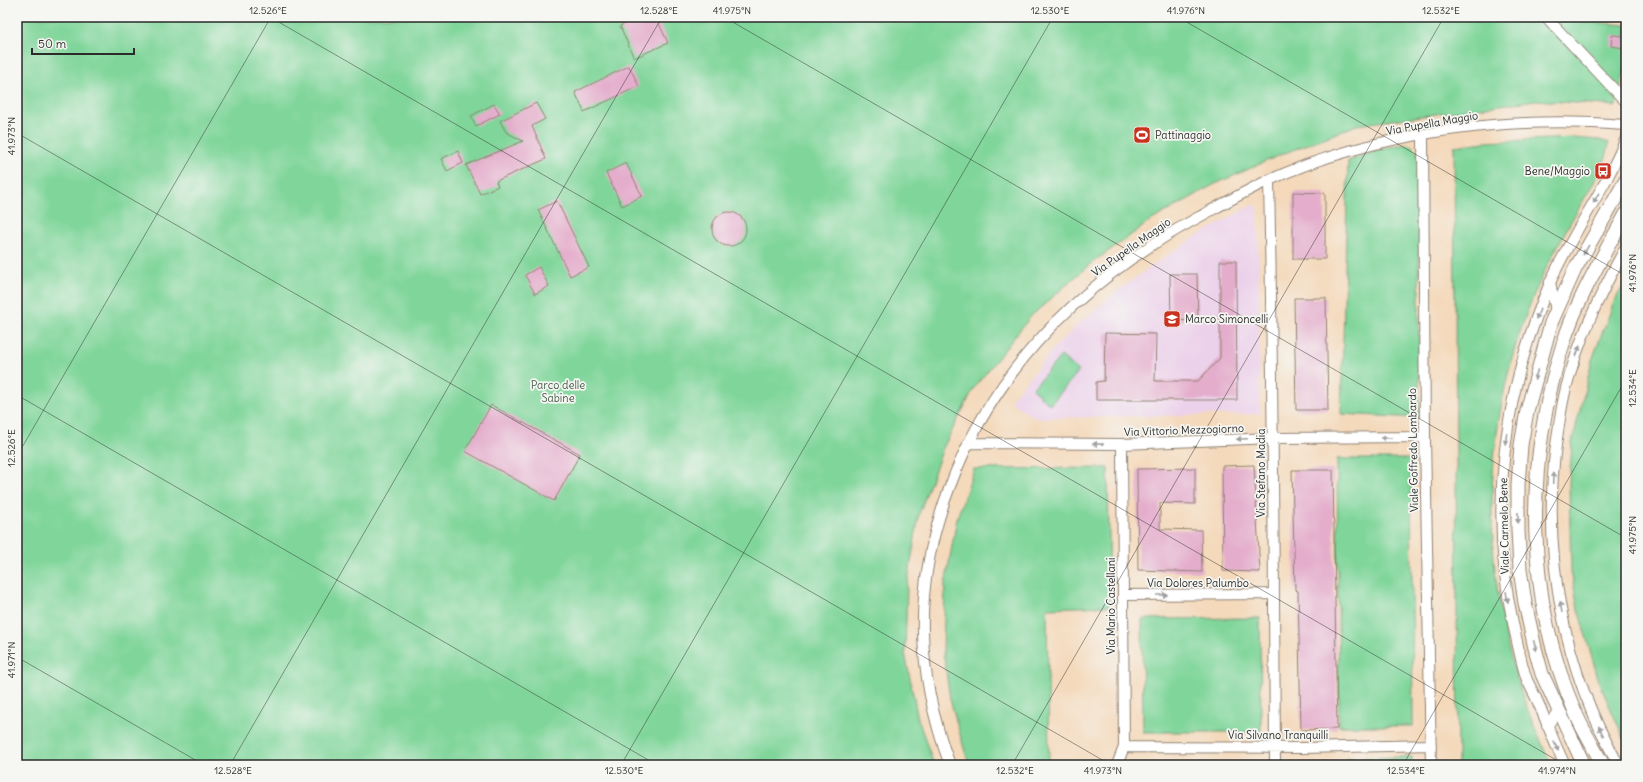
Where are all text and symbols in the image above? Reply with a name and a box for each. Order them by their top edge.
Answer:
text: 12.526°E [249,4,287,17]
text: 12.528°E [640,4,678,17]
text: 41.975°N [713,4,751,17]
text: 12.530°E [1031,4,1069,17]
text: 41.976°N [1167,4,1205,17]
text: 12.532°E [1422,4,1460,17]
scale bar [32,30,134,56]
text: 50 m [38,36,67,51]
street label: Via Pupella Maggio [1385,108,1479,138]
text: 41.973°N [5,117,18,155]
sports icon: Pattinaggio [1132,125,1152,145]
place label: Pattinaggio [1155,128,1211,142]
bus stop icon: Bene/Maggio [1593,161,1613,181]
place label: Bene/Maggio [1525,164,1590,178]
one-way arrow [1593,192,1600,204]
street label: Via Pupella Maggio [1089,215,1173,279]
one-way arrow [1583,244,1590,256]
text: 41.976°N [1626,254,1639,292]
one-way arrow [1535,308,1541,319]
school or university icon: Marco Simoncelli [1162,309,1182,329]
place label: Marco Simoncelli [1185,312,1268,326]
one-way arrow [1576,345,1582,357]
one-way arrow [1533,369,1539,381]
text: 12.534°E [1626,369,1639,407]
park label: Parco delle Sabine [531,378,585,405]
street label: Viale Goffredo Lombardo [1405,388,1421,512]
street label: Via Vittorio Mezzogiorno [1124,421,1244,439]
text: 12.526°E [5,429,18,467]
street label: Via Stefano Madia [1254,429,1268,517]
one-way arrow [1503,433,1510,446]
one-way arrow [1379,435,1392,441]
one-way arrow [1236,436,1248,443]
one-way arrow [1091,441,1104,447]
one-way arrow [1550,471,1556,484]
street label: Viale Carmelo Bene [1496,477,1512,575]
one-way arrow [1515,512,1521,525]
text: 41.975°N [1626,516,1639,554]
street label: Via Mario Castellani [1104,557,1118,655]
street label: Via Dolores Palumbo [1147,576,1249,590]
one-way arrow [1504,591,1510,603]
one-way arrow [1156,592,1169,598]
one-way arrow [1558,601,1564,613]
one-way arrow [1532,640,1538,652]
text: 41.971°N [5,642,18,678]
one-way arrow [1597,725,1604,737]
street label: Via Silvano Tranquilli [1228,728,1328,742]
one-way arrow [1553,740,1559,751]
text: 12.528°E [214,764,252,777]
text: 12.530°E [605,764,643,777]
text: 12.532°E [996,764,1034,777]
text: 41.973°N [1084,764,1122,777]
text: 12.534°E [1387,764,1425,777]
text: 41.974°N [1538,764,1576,777]

